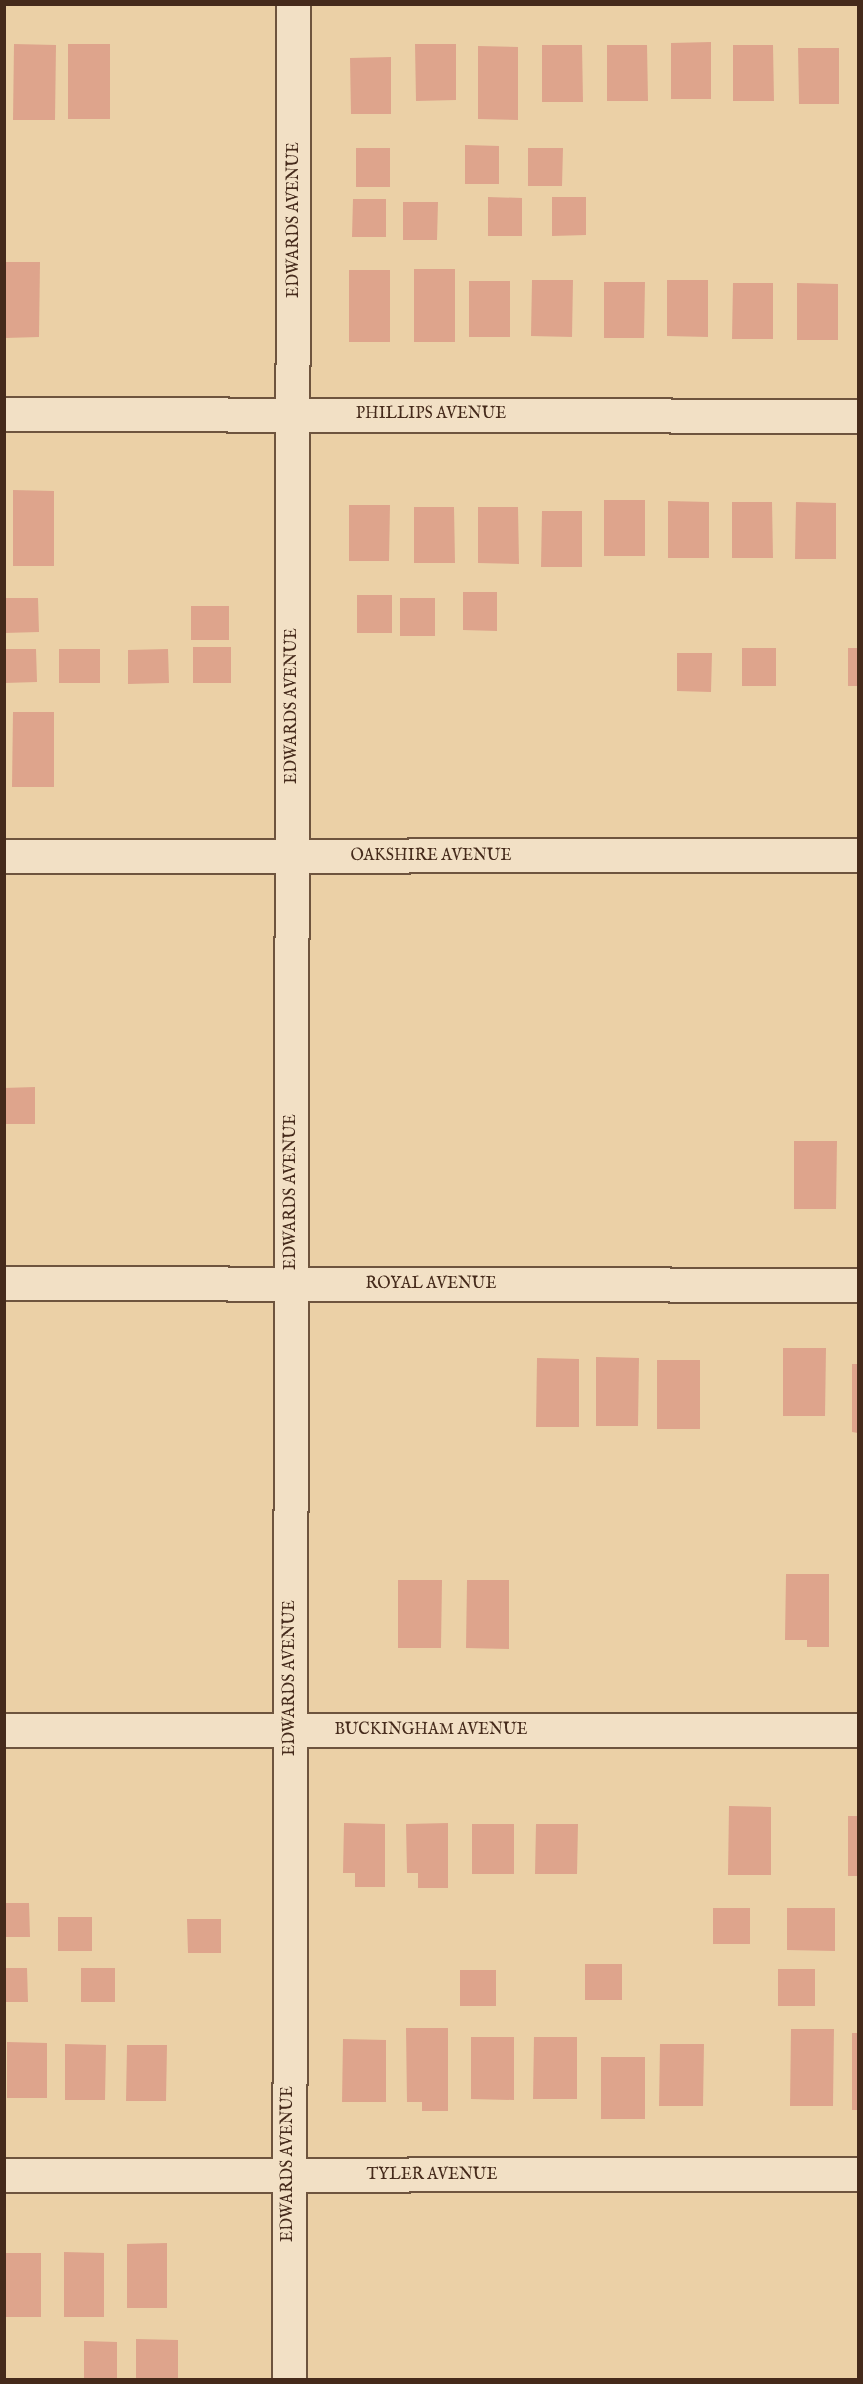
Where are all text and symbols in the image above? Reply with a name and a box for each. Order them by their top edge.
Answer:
street label: EDWARDS AVENUE [284,142,304,298]
street label: PHILLIPS AVENUE [356,404,506,424]
street label: EDWARDS AVENUE [282,628,302,784]
street label: OAKSHIRE AVENUE [351,846,511,866]
street label: EDWARDS AVENUE [281,1114,301,1270]
street label: ROYAL AVENUE [366,1274,496,1294]
street label: EDWARDS AVENUE [280,1600,300,1756]
street label: BUCKINGHAM AVENUE [334,1720,528,1740]
street label: EDWARDS AVENUE [278,2086,298,2242]
street label: TYLER AVENUE [367,2165,497,2185]

